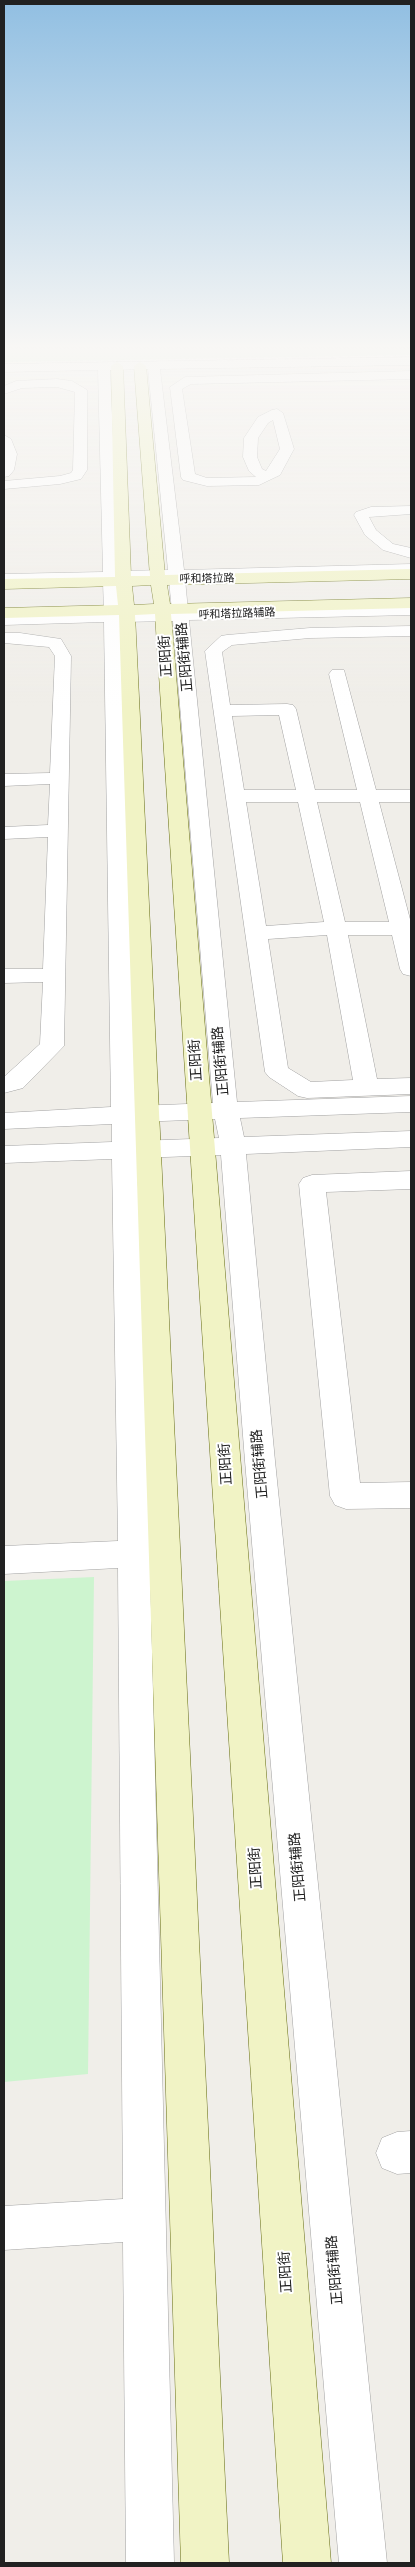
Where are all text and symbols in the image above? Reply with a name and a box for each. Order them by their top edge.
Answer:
street label: 呼和塔拉路 [179,572,235,586]
street label: 呼和塔拉路辅路 [198,606,276,622]
street label: 正阳街辅路 [174,621,196,693]
street label: 正阳街 [156,634,176,678]
street label: 正阳街辅路 [210,1025,232,1097]
street label: 正阳街 [186,1038,206,1082]
street label: 正阳街辅路 [249,1428,271,1500]
street label: 正阳街 [216,1442,236,1486]
street label: 正阳街辅路 [287,1831,309,1903]
street label: 正阳街 [246,1846,266,1890]
street label: 正阳街辅路 [324,2234,346,2306]
street label: 正阳街 [276,2250,296,2294]

